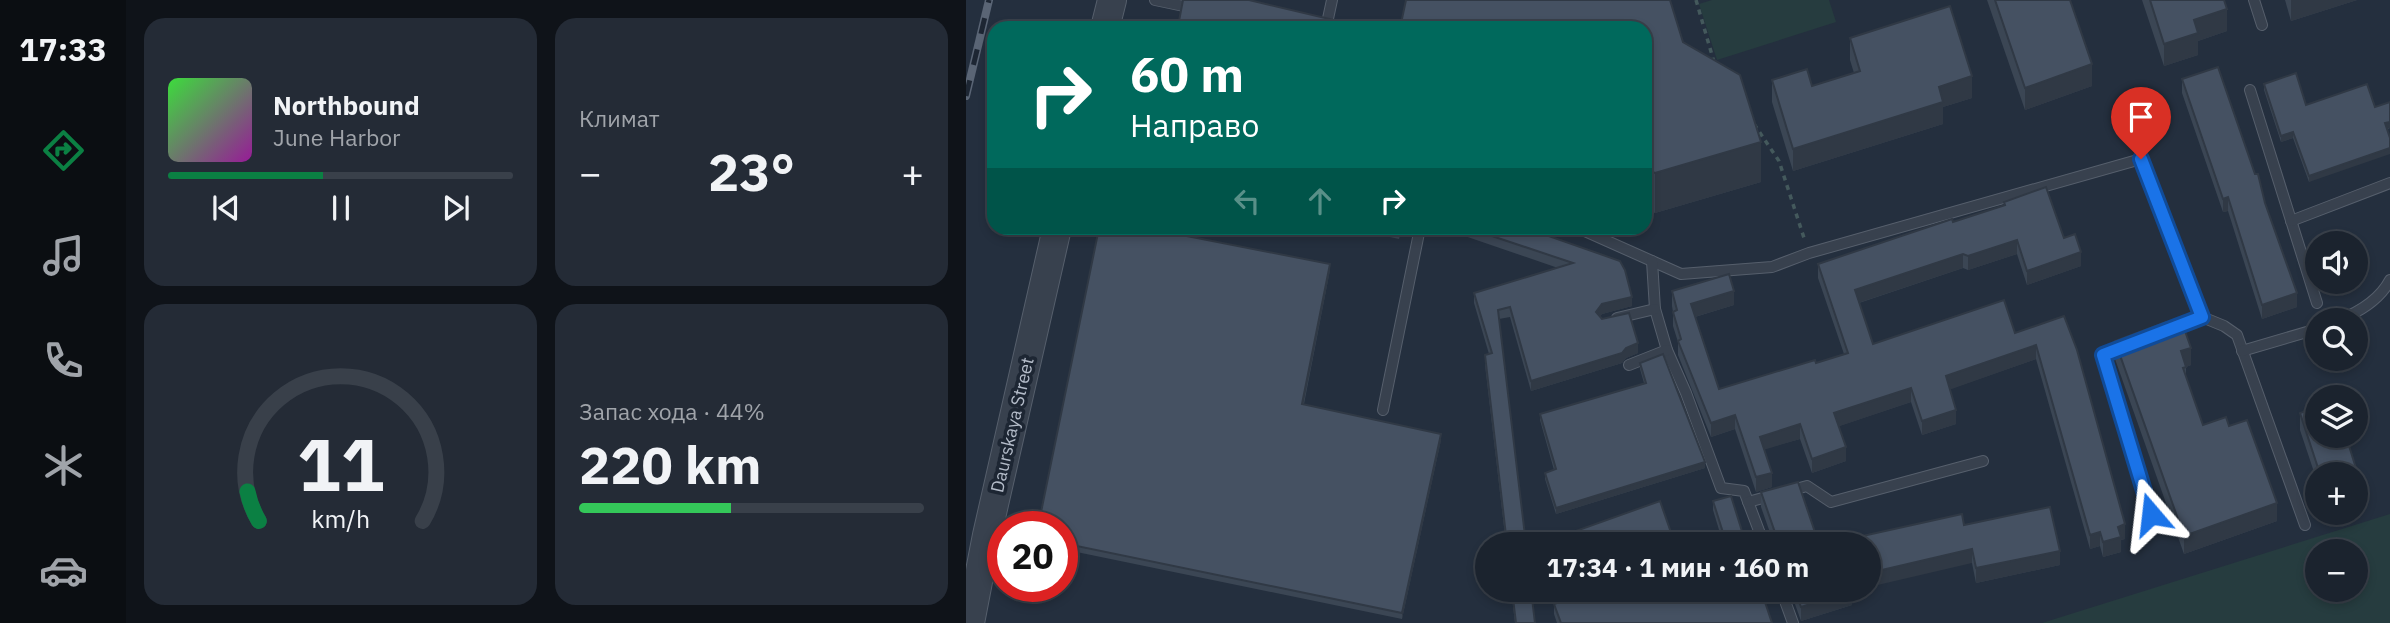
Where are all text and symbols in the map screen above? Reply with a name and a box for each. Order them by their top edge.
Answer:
text: 17:33 [19,28,107,70]
text: 60 m [1130,42,1244,105]
icon: right [1015,49,1106,140]
pin [2111,87,2171,159]
text: Northbound [273,88,420,122]
icon: arrive [2122,98,2160,136]
text: Климат [579,103,660,133]
text: Направо [1130,104,1259,146]
text: June Harbor [273,122,401,152]
icon: directions [39,126,88,175]
text: 23° [708,138,795,205]
text: − [579,148,602,197]
text: + [901,148,924,197]
icon: left [1228,182,1266,220]
icon: ahead [1301,182,1339,220]
icon: right [1374,182,1412,220]
icon: previous [207,189,245,227]
icon: pause [322,189,360,227]
icon: next [437,189,475,227]
icon: music [39,231,88,280]
map controls [2305,231,2368,602]
button: sound [2305,231,2368,294]
button: search [2305,308,2368,371]
icon: phone [39,336,88,385]
street label: Daurskaya Street [985,355,1039,495]
button: layers [2305,385,2368,448]
text: Запас хода · 44% [579,396,765,426]
text: 11 [297,416,384,511]
text: 220 km [579,431,761,498]
icon: climate [39,441,88,490]
button: + [2305,462,2368,525]
position arrow [2114,477,2188,551]
text: km/h [311,501,370,534]
speed limit sign: 20 [987,511,1078,602]
button: − [2305,539,2368,602]
icon: car [39,546,88,595]
text: 17:34 · 1 мин · 160 m [1547,550,1809,584]

